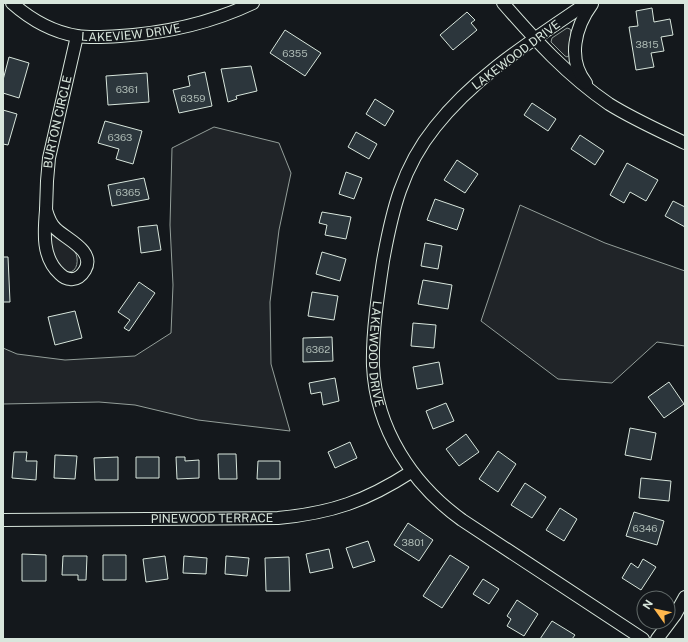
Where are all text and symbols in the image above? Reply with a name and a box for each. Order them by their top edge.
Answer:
street label: LAKEWOOD DRIVE [469,17,563,93]
street label: LAKEVIEW DRIVE [81,21,182,44]
house number: 3815 [635,38,659,50]
house number: 6355 [282,47,308,59]
street label: BURTON CIRCLE [41,74,75,169]
house number: 6361 [116,83,138,95]
house number: 6359 [180,92,206,104]
house number: 6363 [108,131,132,143]
house number: 6365 [115,186,141,198]
street label: LAKEWOOD DRIVE [366,300,386,409]
house number: 6362 [306,343,330,355]
street label: PINEWOOD TERRACE [151,511,273,526]
house number: 6346 [633,522,657,534]
house number: 3801 [402,536,424,548]
north arrow [636,590,676,630]
text: N [640,598,655,611]

